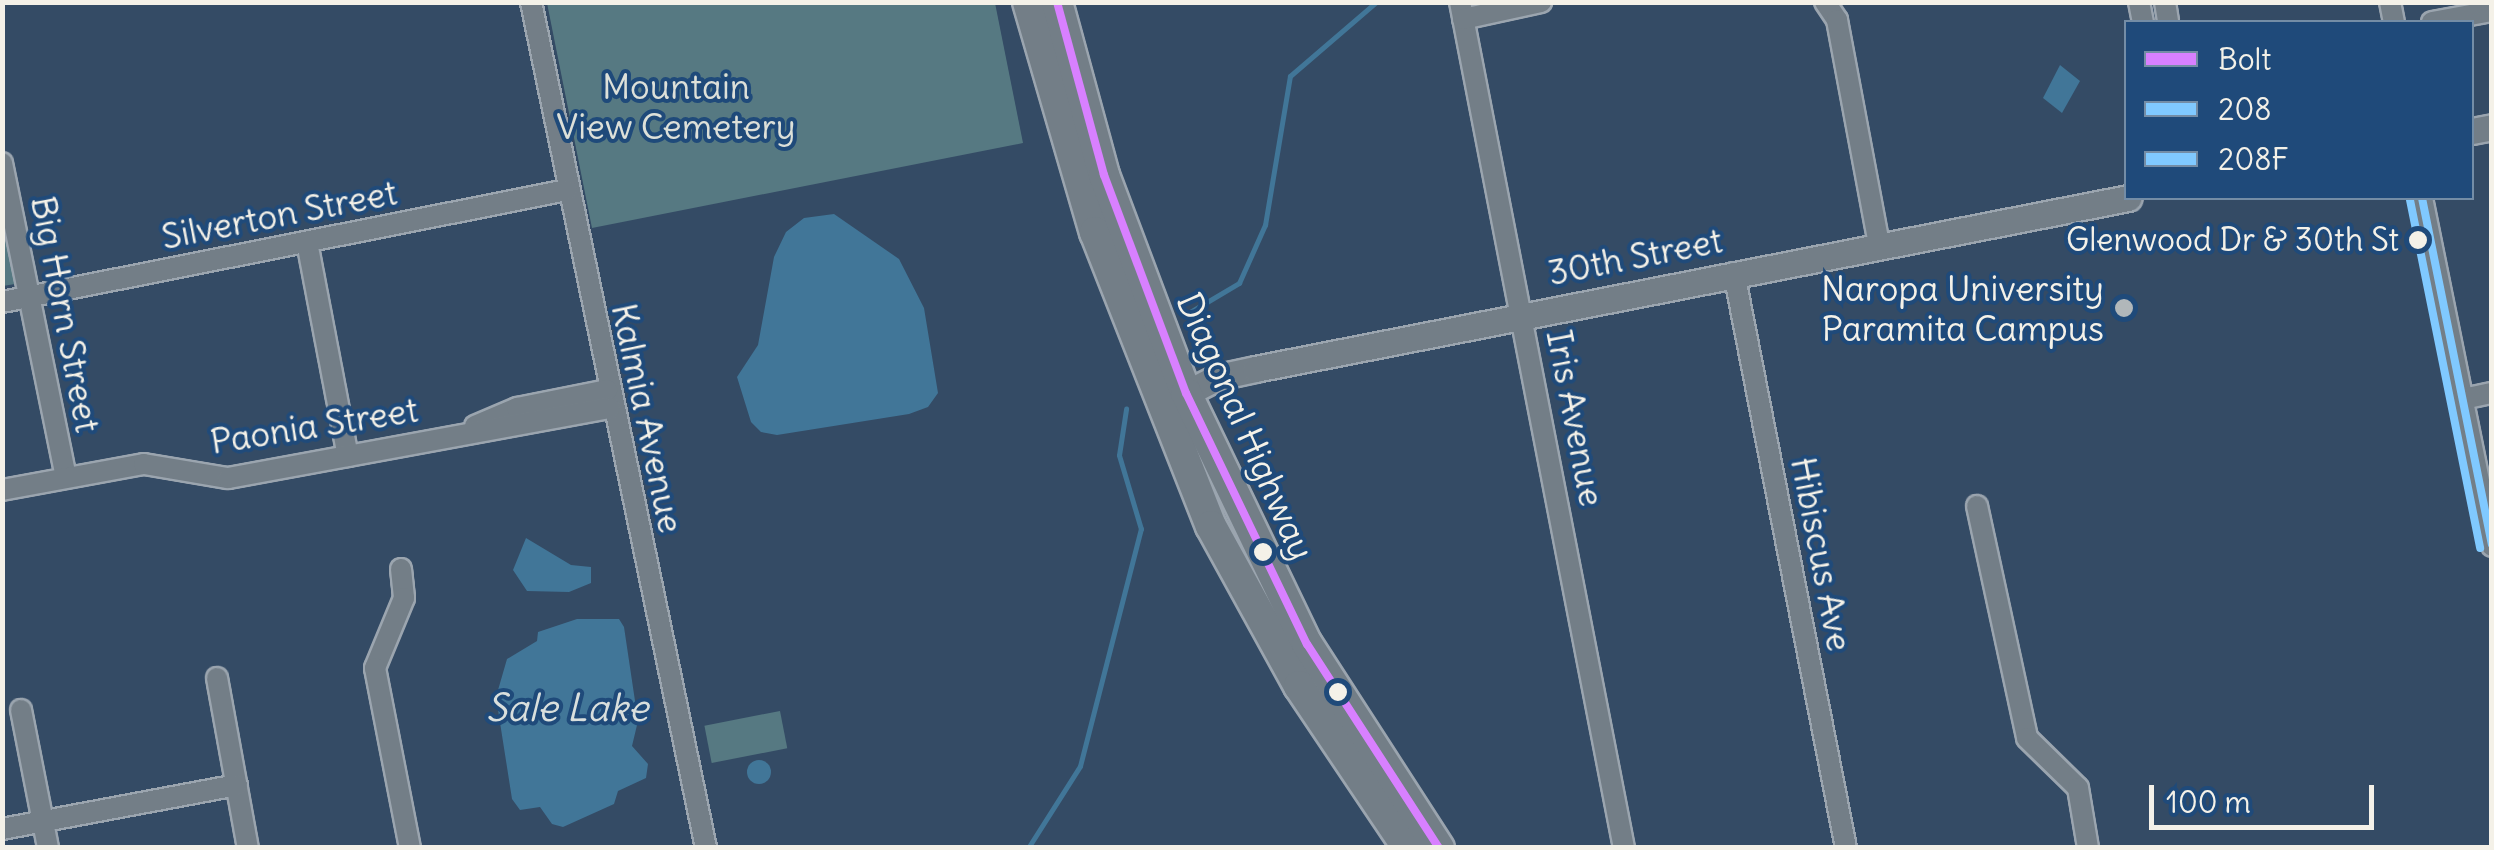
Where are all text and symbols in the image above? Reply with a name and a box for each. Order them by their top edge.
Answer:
legend [2124,20,2474,200]
text: Bolt [2218,40,2271,78]
park label: Mountain View Cemetery [556,65,796,147]
text: 208 [2218,90,2271,128]
text: 208F [2218,140,2288,178]
street label: Silverton Street [158,171,400,257]
street label: Big Horn Street [23,192,109,436]
street label: 30th Street [1544,219,1726,293]
place label: Glenwood Dr & 30th St [2066,221,2399,259]
marker: Glenwood Dr & 30th St [2408,230,2428,250]
place label: Naropa University Paramita Campus [1821,267,2104,349]
street label: Diagonal Highway [1168,286,1324,566]
marker: Naropa University Paramita Campus [2113,297,2135,319]
street label: Kalmia Avenue [603,299,693,537]
street label: Iris Avenue [1538,326,1614,510]
street label: Paonia Street [207,388,421,462]
street label: Hibiscus Ave [1783,453,1861,655]
unlabelled marker [1253,542,1273,562]
unlabelled marker [1328,682,1348,702]
water label: Sale Lake [486,685,648,731]
scale bar [2154,765,2379,827]
text: 100 m [2166,783,2251,821]

